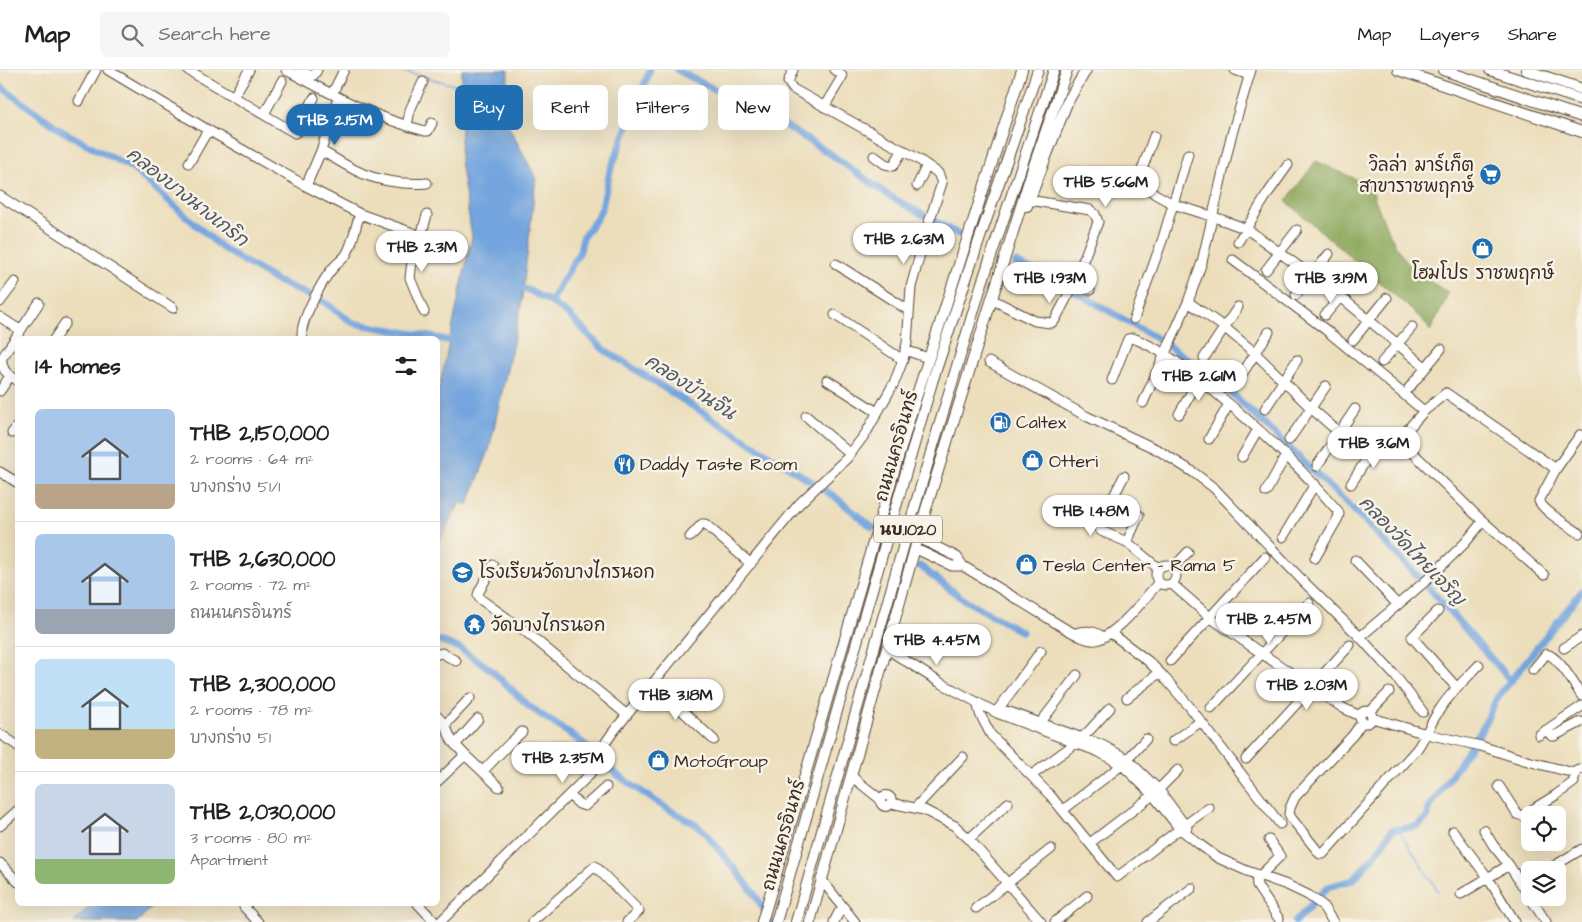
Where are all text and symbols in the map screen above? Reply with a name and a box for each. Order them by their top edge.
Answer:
search box [100,12,450,57]
text: Map [25,18,70,52]
icon: search [118,21,146,49]
text: Search here [158,21,271,48]
text: Map [1357,22,1391,47]
text: Layers [1419,22,1480,47]
text: Share [1508,22,1557,47]
chip: Buy [455,85,523,130]
chip: Rent [533,85,608,130]
chip: Filters [618,85,708,130]
chip: New [718,85,789,130]
pin: THB 2.15M [278,104,392,146]
text: THB 2.15M [297,109,373,131]
water label: คลองบางนางเกริก [121,141,255,254]
place label: วิลล่า มาร์เก็ต สาขาราชพฤกษ์ [1359,152,1474,199]
supermarket icon: วิลล่า มาร์เก็ต สาขาราชพฤกษ์ [1478,163,1502,187]
pin: THB 5.66M [1049,166,1163,208]
text: THB 5.66M [1064,171,1148,193]
pin: THB 2.63M [847,222,961,265]
text: THB 2.63M [864,228,944,250]
pin: THB 2.3M [370,230,474,273]
text: THB 2.3M [387,236,457,258]
shop icon: โฮมโปร ราชพฤกษ์ [1471,236,1495,260]
place label: โฮมโปร ราชพฤกษ์ [1412,260,1554,286]
pin: THB 1.93M [993,262,1107,304]
pin: THB 3.19M [1274,262,1388,304]
text: THB 1.93M [1014,267,1086,289]
text: THB 3.19M [1295,267,1367,289]
water label: คลองบ้านจีน [639,348,741,427]
text: 14 homes [35,352,121,381]
icon: filters [392,352,420,380]
pin: THB 2.61M [1142,360,1256,402]
text: THB 2.61M [1162,365,1236,387]
street label: ถนนนครอินทร์ [868,387,924,505]
fuel station icon: Caltex [988,410,1012,434]
place label: Caltex [1016,410,1067,435]
text: THB 2,150,000 [190,419,329,448]
pin: THB 3.6M [1322,426,1426,469]
icon: home [75,429,135,489]
text: THB 3.6M [1338,432,1410,454]
text: 2 rooms · 64 m² [190,448,314,470]
shop icon: Otteri [1021,449,1045,473]
place label: Otteri [1049,449,1098,474]
restaurant icon: Daddy Taste Room [612,452,636,476]
place label: Daddy Taste Room [640,452,797,478]
text: บางกร่าง 51/1 [190,476,280,498]
water label: คลองวัดไทยเจริญ [1352,490,1473,613]
pin: THB 1.48M [1034,494,1148,537]
text: THB 1.48M [1053,500,1129,522]
road number: นบ.1020 [874,516,942,542]
text: THB 2,630,000 [190,545,335,574]
shop icon: Tesla Center - Rama 5 [1015,553,1039,577]
place label: Tesla Center - Rama 5 [1043,553,1236,578]
icon: home [75,554,135,614]
place label: โรงเรียนวัดบางไกรนอก [479,559,655,585]
school or university icon: โรงเรียนวัดบางไกรนอก [451,560,475,584]
text: 2 rooms · 72 m² [190,574,312,596]
text: ถนนนครอินทร์ [190,602,292,624]
pin: THB 2.45M [1212,602,1326,645]
text: THB 2.45M [1227,608,1311,630]
place label: วัดบางไกรนอก [491,612,605,638]
temple icon: วัดบางไกรนอก [463,613,487,637]
pin: THB 4.45M [880,624,994,666]
text: THB 4.45M [894,629,980,651]
pin: THB 2.03M [1250,668,1364,711]
text: THB 2,300,000 [190,670,336,699]
text: THB 2.03M [1267,674,1347,696]
pin: THB 3.18M [619,678,733,721]
icon: home [75,679,135,739]
text: THB 3.18M [639,684,713,706]
text: 2 rooms · 78 m² [190,699,313,721]
text: บางกร่าง 51 [190,727,271,749]
pin: THB 2.35M [506,742,620,784]
text: THB 2.35M [522,747,604,769]
shop icon: MotoGroup [646,749,670,773]
place label: MotoGroup [674,749,768,774]
street label: ถนนนครอินทร์ [755,776,811,894]
text: THB 2,030,000 [190,798,336,827]
icon: home [75,804,135,864]
map controls [1521,806,1566,906]
button: locate [1521,806,1566,851]
text: 3 rooms · 80 m² [190,827,312,849]
text: Apartment [190,849,268,871]
button: layers [1521,861,1566,906]

